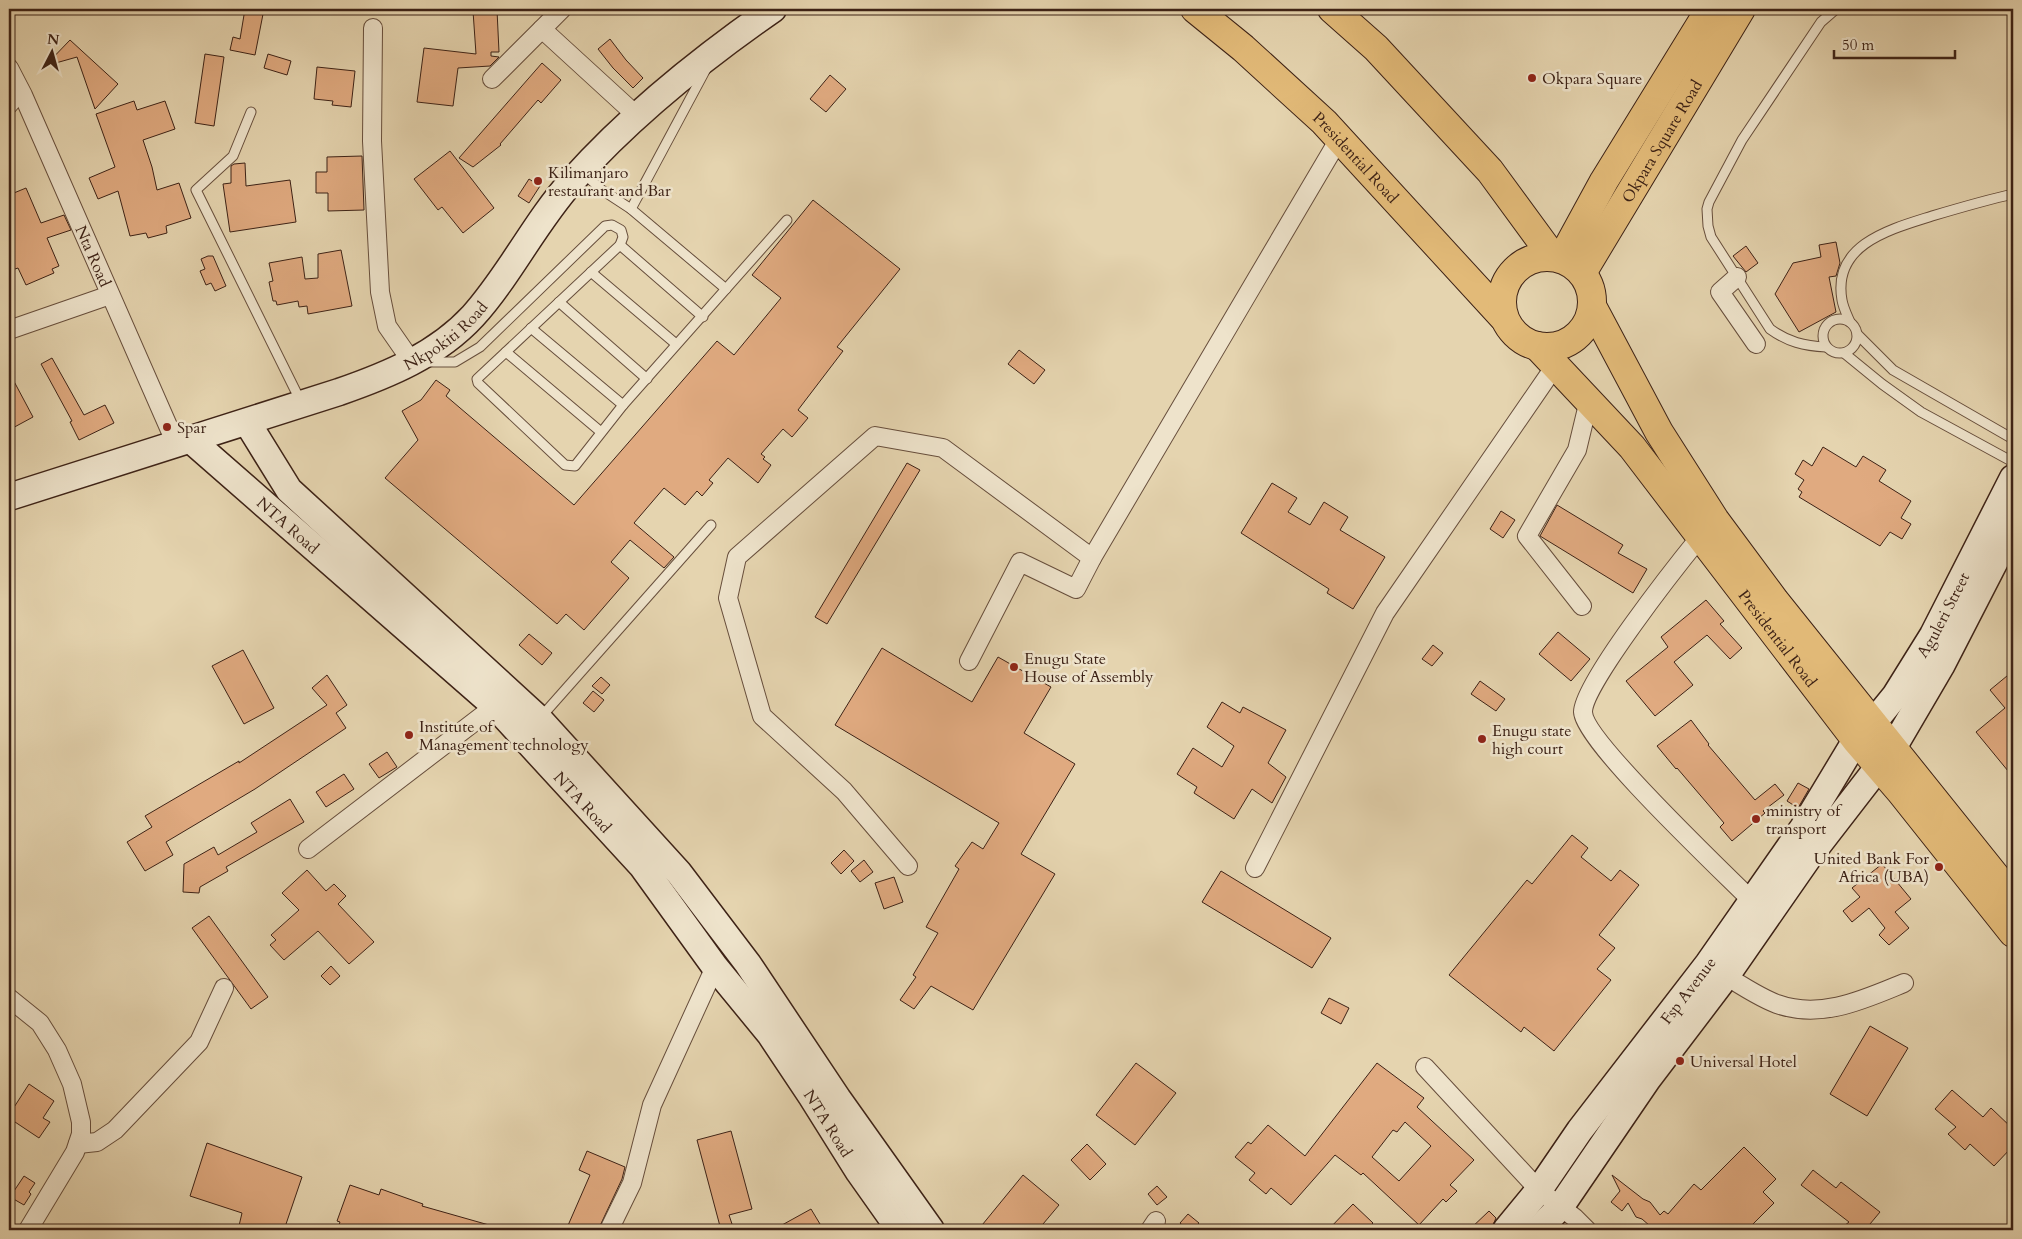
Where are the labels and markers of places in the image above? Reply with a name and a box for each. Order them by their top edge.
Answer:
place label: Okpara Square [1542,68,1642,90]
marker: Okpara Square [1526,72,1538,84]
place label: Kilimanjaro restaurant and Bar [548,162,671,202]
marker: Kilimanjaro restaurant and Bar [532,175,544,187]
place label: Spar [177,417,206,439]
marker: Spar [161,421,173,433]
place label: Enugu State House of Assembly [1024,648,1154,688]
marker: Enugu State House of Assembly [1008,661,1020,673]
place label: Institute of Management technology [419,716,589,756]
place label: Enugu state high court [1492,720,1571,760]
marker: Institute of Management technology [403,729,415,741]
marker: Enugu state high court [1476,733,1488,745]
place label: ministry of transport [1766,800,1843,840]
marker: ministry of transport [1750,813,1762,825]
place label: United Bank For Africa (UBA) [1814,848,1929,888]
marker: United Bank For Africa (UBA) [1933,861,1945,873]
place label: Universal Hotel [1690,1051,1797,1073]
marker: Universal Hotel [1674,1055,1686,1067]

